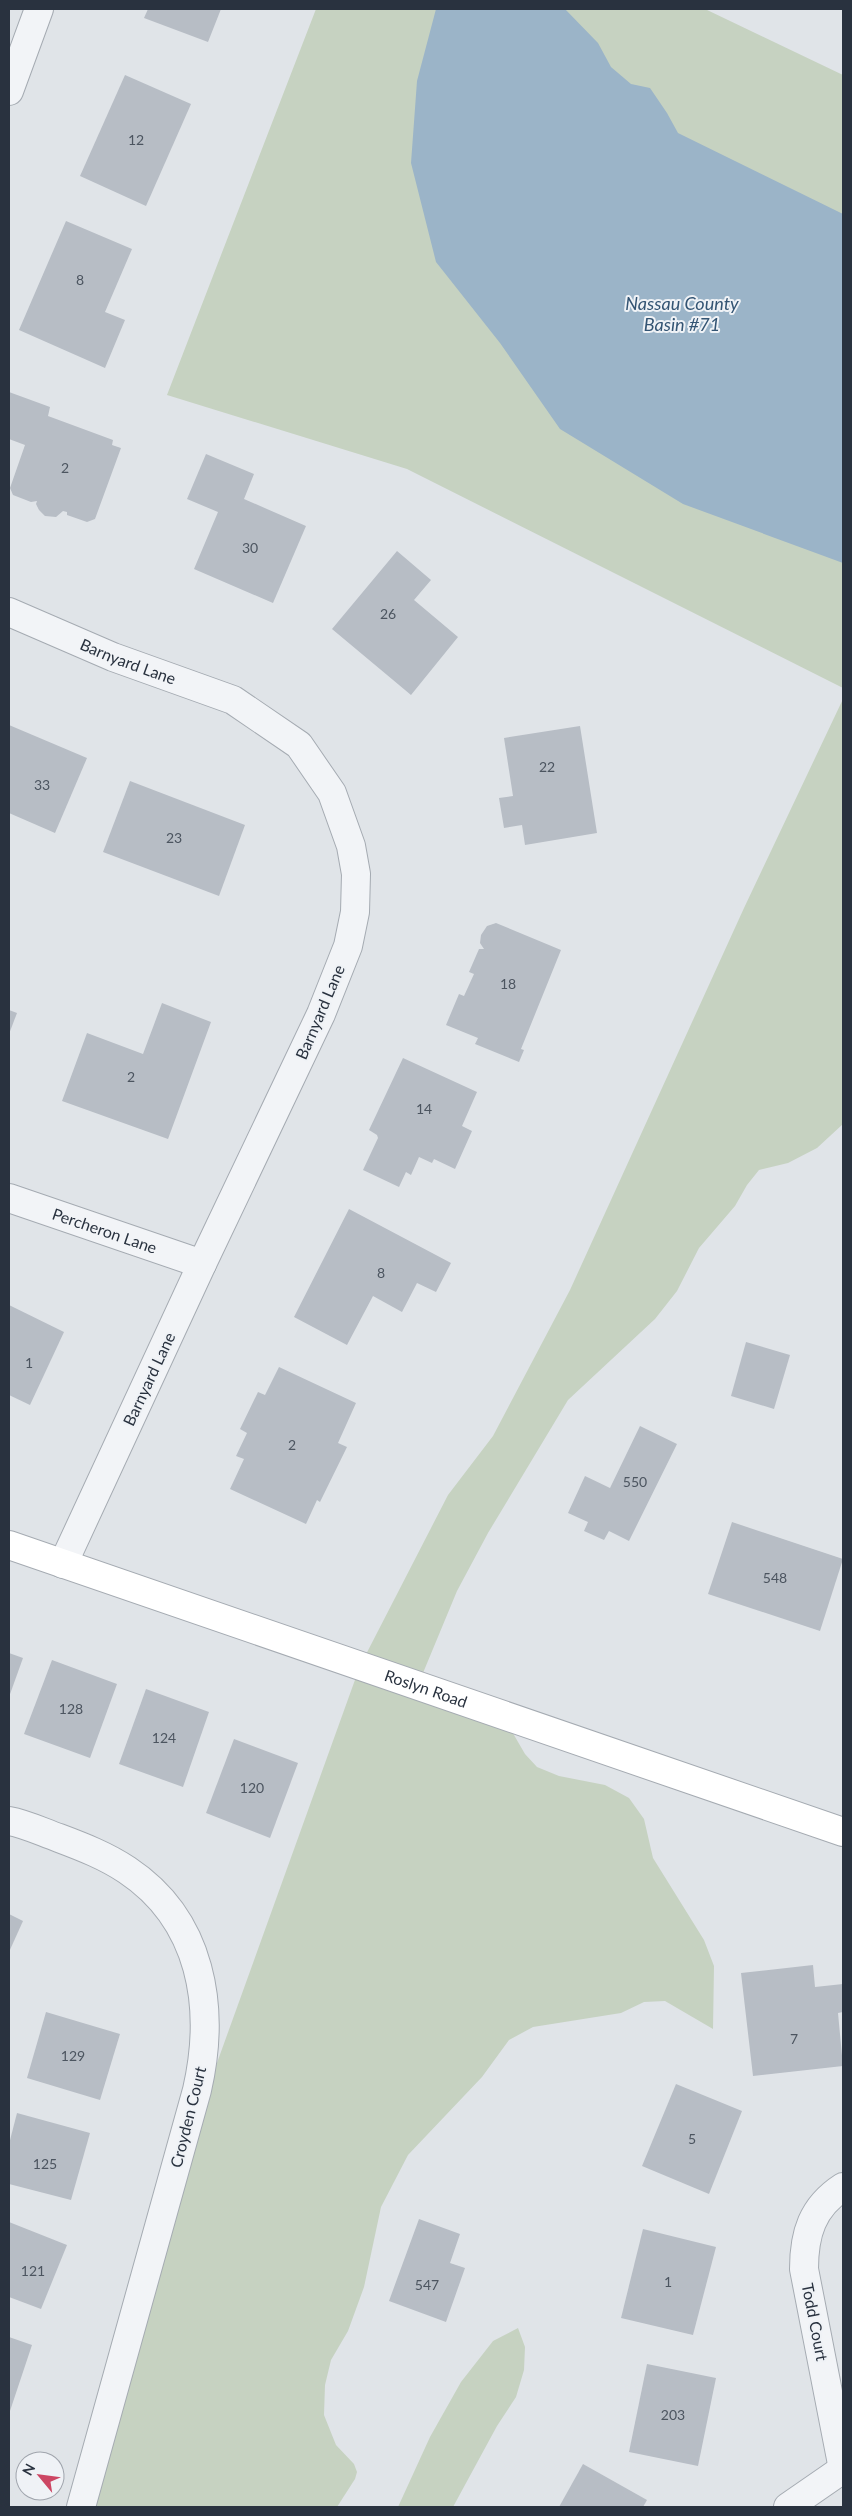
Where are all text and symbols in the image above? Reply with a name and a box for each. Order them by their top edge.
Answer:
house number: 12 [128,131,144,148]
house number: 8 [76,271,84,288]
water label: Nassau County Basin #71 [625,292,739,335]
house number: 2 [61,459,69,476]
house number: 30 [242,539,258,556]
house number: 26 [380,605,396,622]
street label: Barnyard Lane [77,634,179,688]
house number: 22 [539,758,555,775]
house number: 33 [34,776,50,793]
house number: 23 [166,829,182,846]
street label: Barnyard Lane [291,962,348,1062]
house number: 18 [500,975,516,992]
house number: 2 [127,1068,135,1085]
house number: 14 [416,1100,432,1117]
street label: Percheron Lane [50,1204,160,1257]
house number: 8 [377,1264,385,1281]
street label: Barnyard Lane [119,1329,178,1429]
house number: 1 [25,1354,33,1371]
house number: 2 [288,1436,296,1453]
house number: 550 [623,1473,647,1490]
house number: 548 [763,1569,787,1586]
street label: Roslyn Road [382,1665,470,1711]
house number: 128 [59,1700,83,1717]
house number: 124 [152,1729,176,1746]
house number: 120 [240,1779,264,1796]
house number: 7 [790,2030,798,2047]
house number: 129 [61,2047,85,2064]
street label: Croyden Court [166,2064,209,2169]
house number: 5 [688,2130,696,2147]
house number: 125 [33,2155,57,2172]
house number: 121 [21,2262,45,2279]
house number: 1 [664,2273,672,2290]
house number: 547 [415,2276,439,2293]
street label: Todd Court [799,2281,832,2363]
house number: 203 [661,2406,685,2423]
north arrow [15,2451,65,2501]
text: N [18,2461,38,2478]

